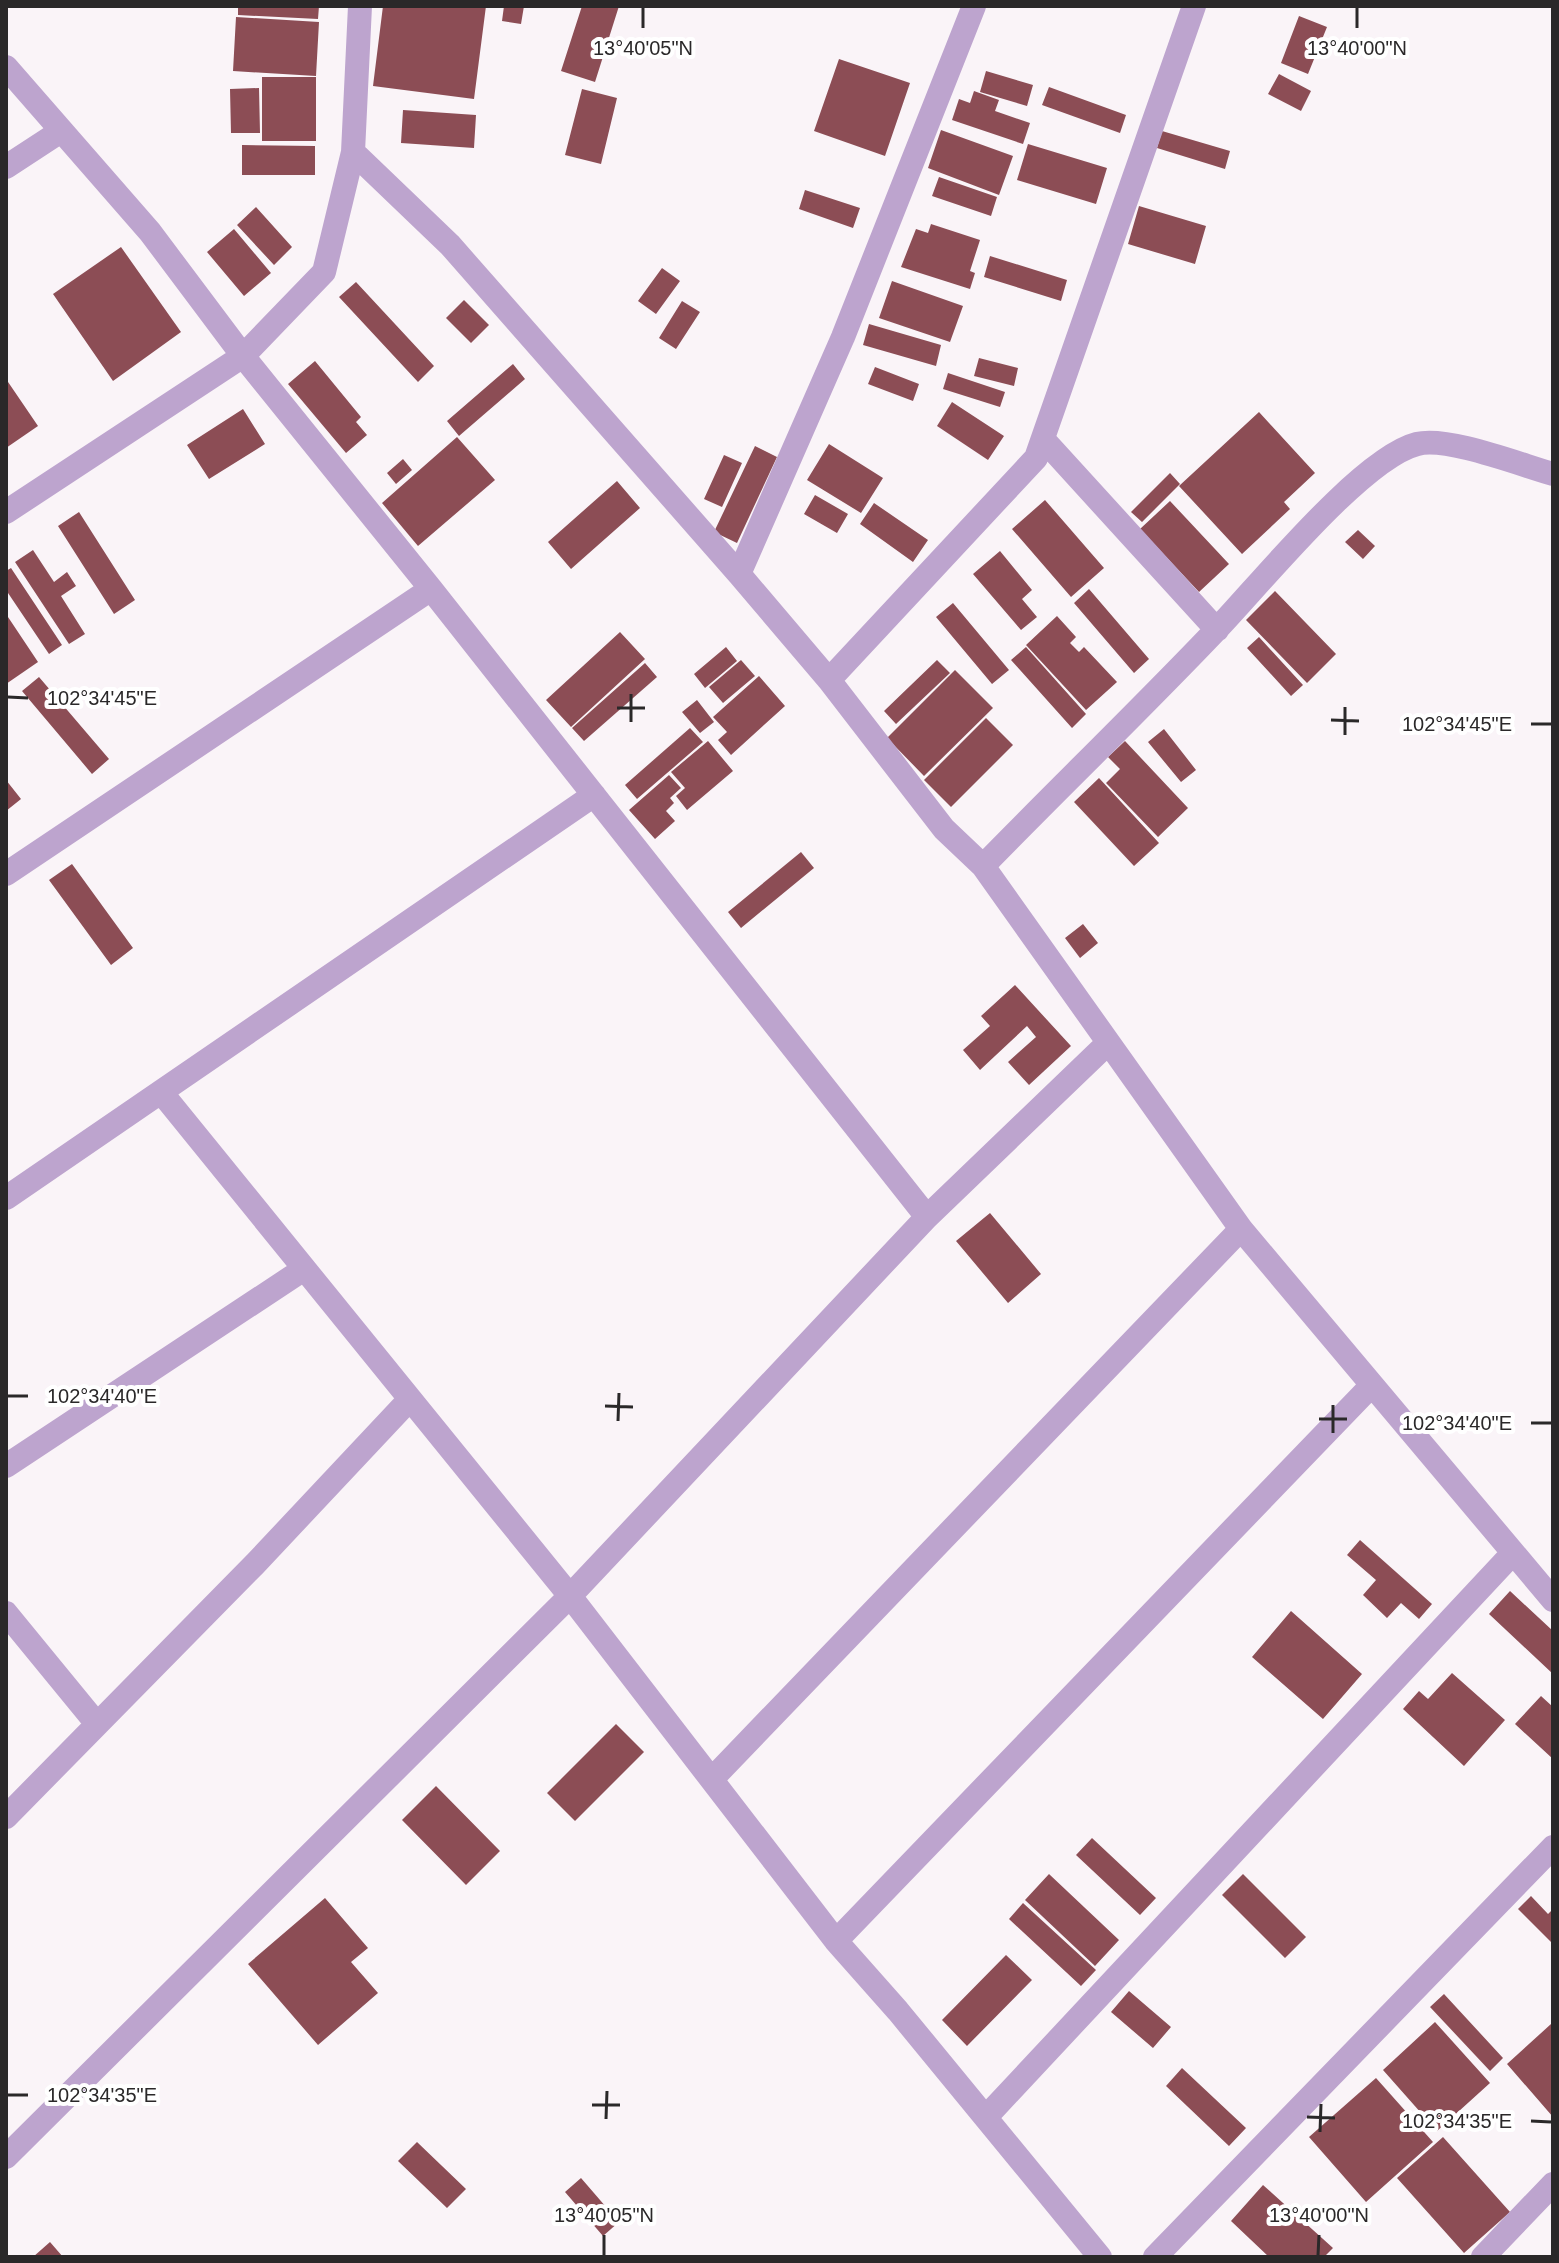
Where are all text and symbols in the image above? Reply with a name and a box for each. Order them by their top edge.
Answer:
text: 13°40'05"N [593,37,693,59]
text: 13°40'00"N [1307,37,1407,59]
text: 102°34'45"E [47,687,157,709]
text: 102°34'45"E [1402,713,1512,735]
text: 102°34'40"E [47,1385,157,1407]
text: 102°34'40"E [1402,1412,1512,1434]
text: 102°34'35"E [47,2084,157,2106]
text: 102°34'35"E [1402,2110,1512,2132]
text: 13°40'05"N [554,2204,654,2226]
text: 13°40'00"N [1269,2204,1369,2226]

